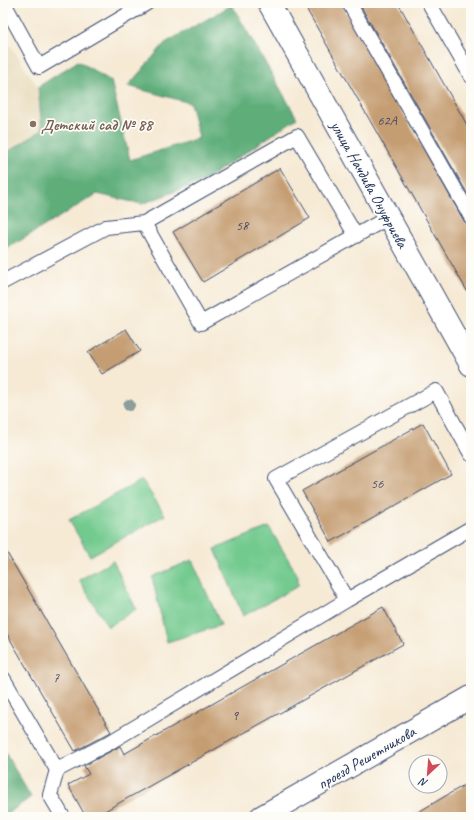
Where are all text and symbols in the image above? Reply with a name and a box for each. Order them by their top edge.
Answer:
house number: 62А [377,112,398,129]
place label: Детский сад № 88 [41,115,154,135]
street label: улица Начдива Онуфриева [325,117,413,252]
marker: Детский сад № 88 [28,119,38,129]
house number: 58 [236,217,250,234]
house number: 56 [371,475,384,492]
house number: 7 [53,669,60,686]
house number: 9 [232,707,240,724]
street label: проезд Решетникова [314,721,420,794]
north arrow [408,754,448,794]
text: N [416,774,430,791]

